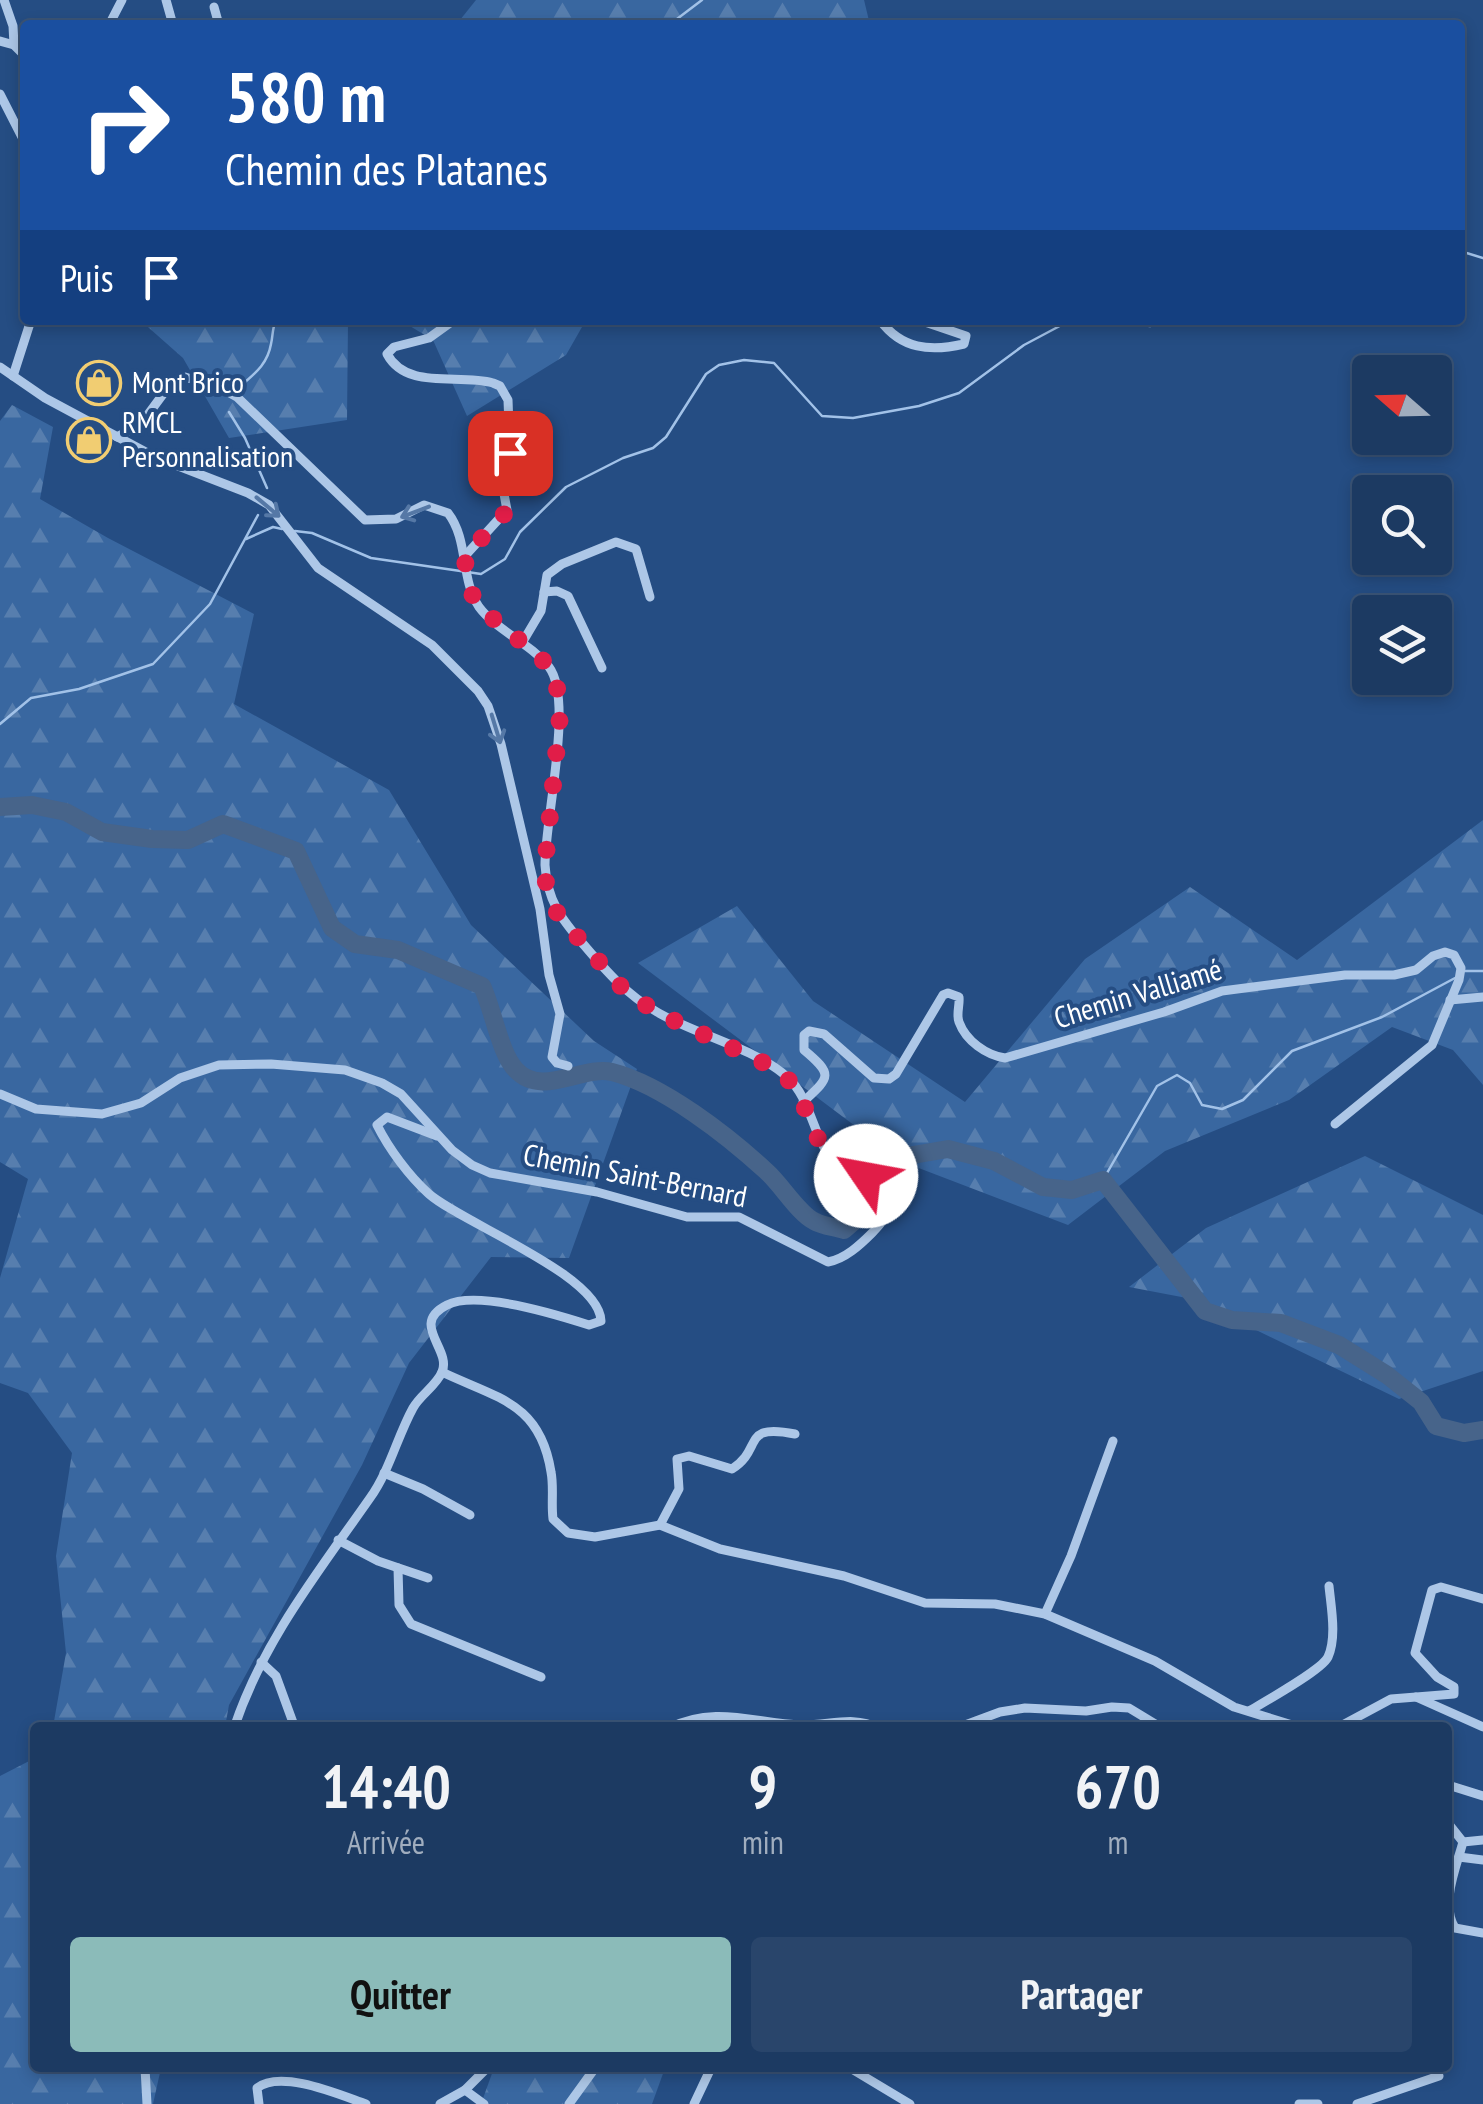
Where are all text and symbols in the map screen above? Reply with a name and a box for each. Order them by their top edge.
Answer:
text: 580 m [225,51,386,141]
icon: right [60,60,190,190]
text: Chemin des Platanes [225,139,548,197]
icon: arrive [134,250,189,305]
text: Puis [60,253,114,302]
north arrow [1352,355,1452,455]
map controls [1352,355,1452,695]
shop icon: Mont Brico [76,360,122,406]
place label: Mont Brico [132,362,244,401]
place label: RMCL Personnalisation [122,402,293,475]
pin [468,411,553,496]
shop icon: RMCL Personnalisation [66,417,112,463]
icon: arrive [483,426,538,481]
button: search [1352,475,1452,575]
one-way arrow [255,495,280,518]
one-way arrow [400,504,431,522]
button: layers [1352,595,1452,695]
one-way arrow [488,713,506,745]
street label: Chemin Valliamé [1049,949,1226,1037]
position arrow [814,1124,918,1228]
street label: Chemin Saint-Bernard [520,1134,750,1215]
text: 14:40 [321,1747,451,1825]
text: 9 [749,1747,777,1825]
text: 670 [1075,1747,1161,1825]
text: Arrivée [347,1821,425,1863]
text: min [742,1821,784,1863]
text: m [1107,1821,1128,1863]
button: Quitter [70,1937,731,2052]
button: Partager [751,1937,1412,2052]

